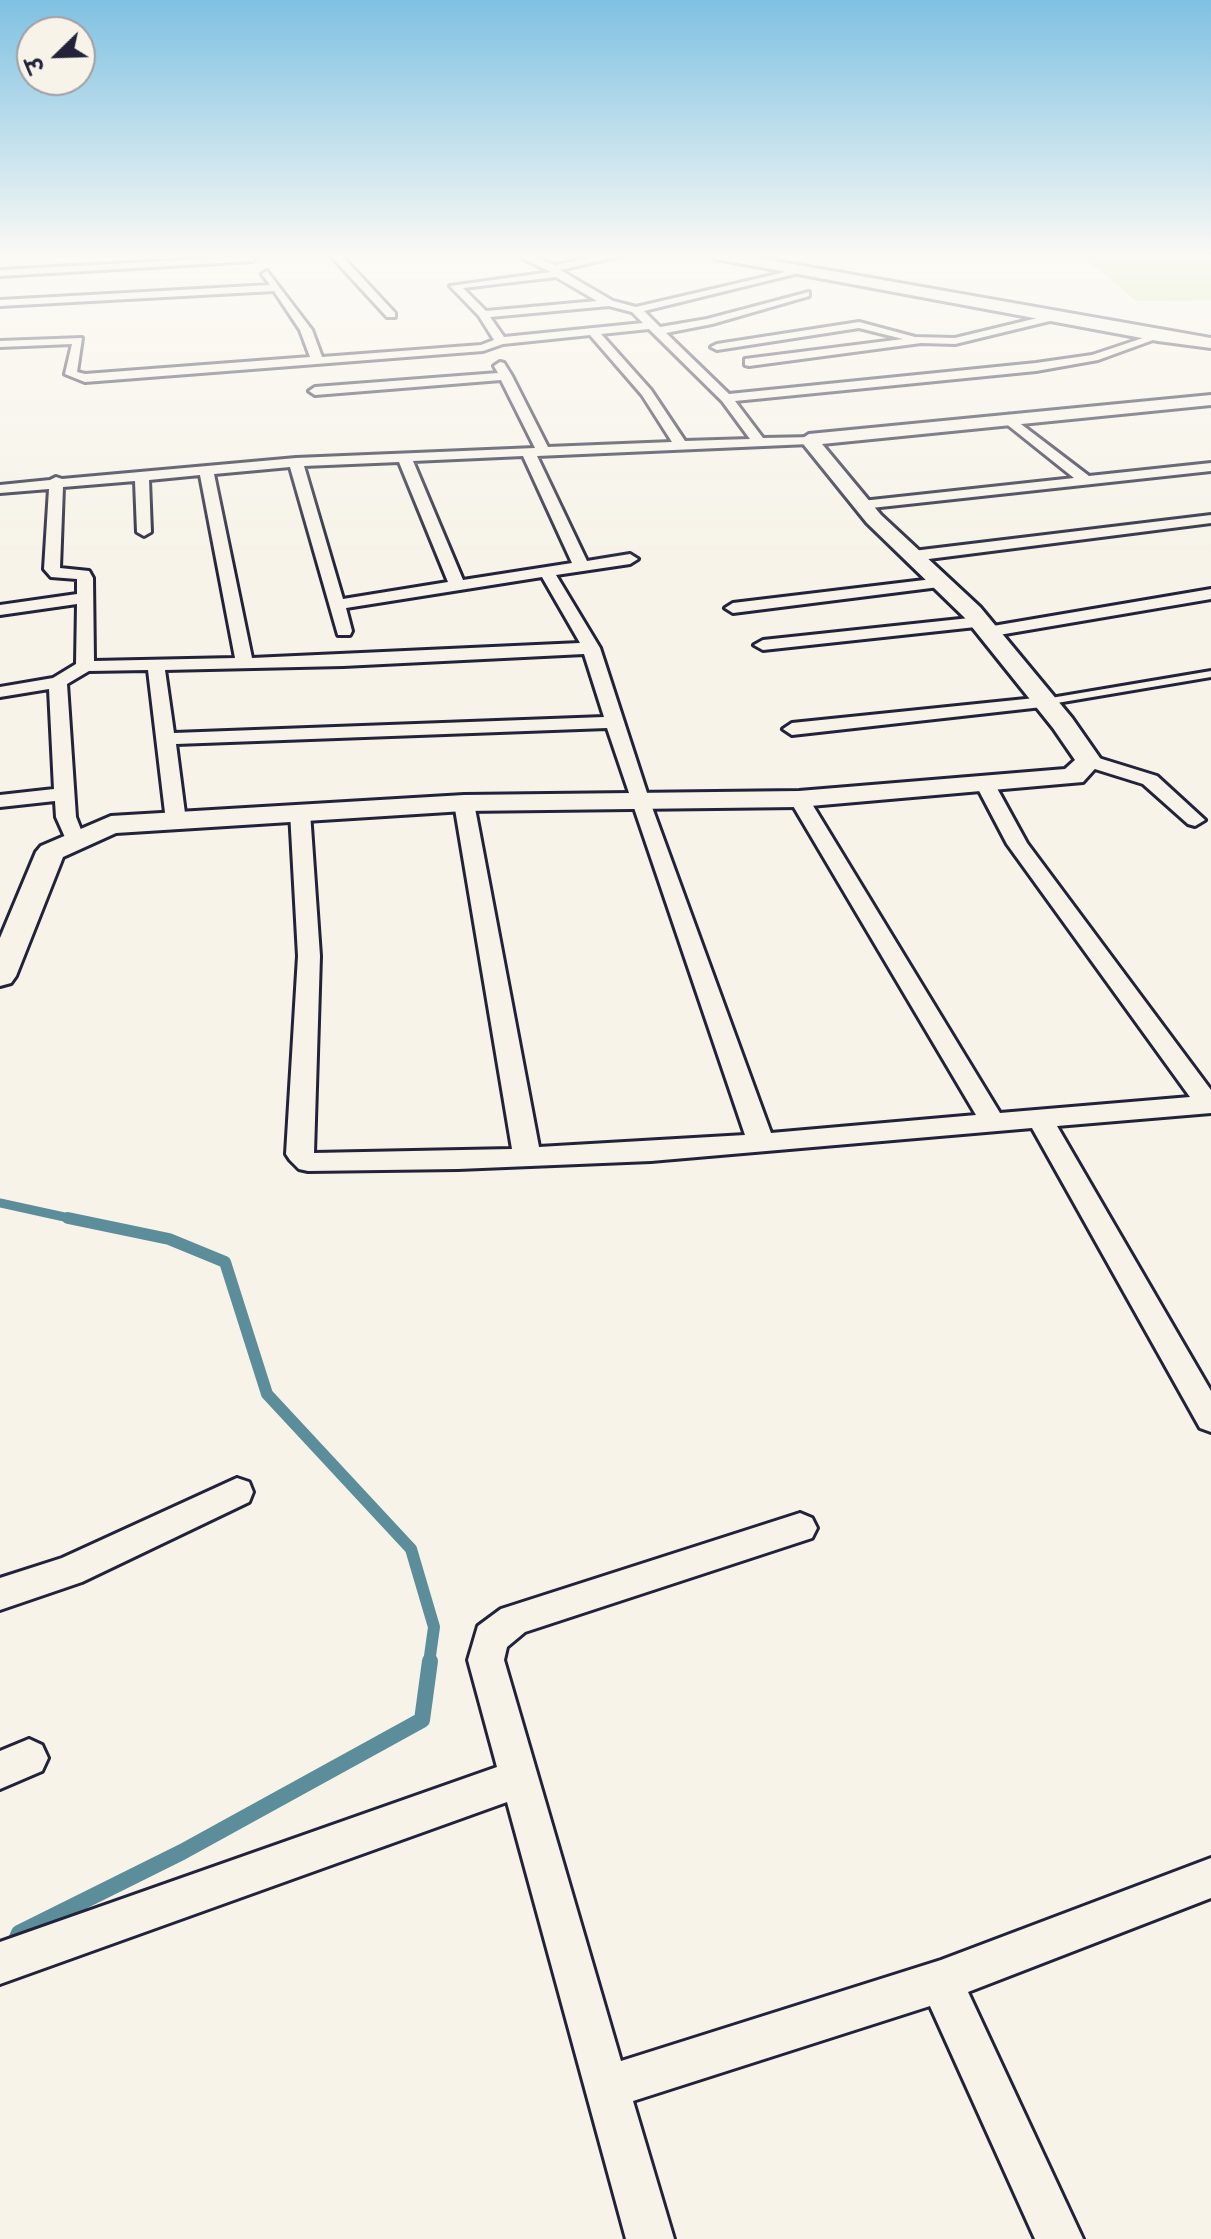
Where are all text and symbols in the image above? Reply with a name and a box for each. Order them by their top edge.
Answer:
north arrow [16,16,96,96]
text: उ [19,52,51,77]

